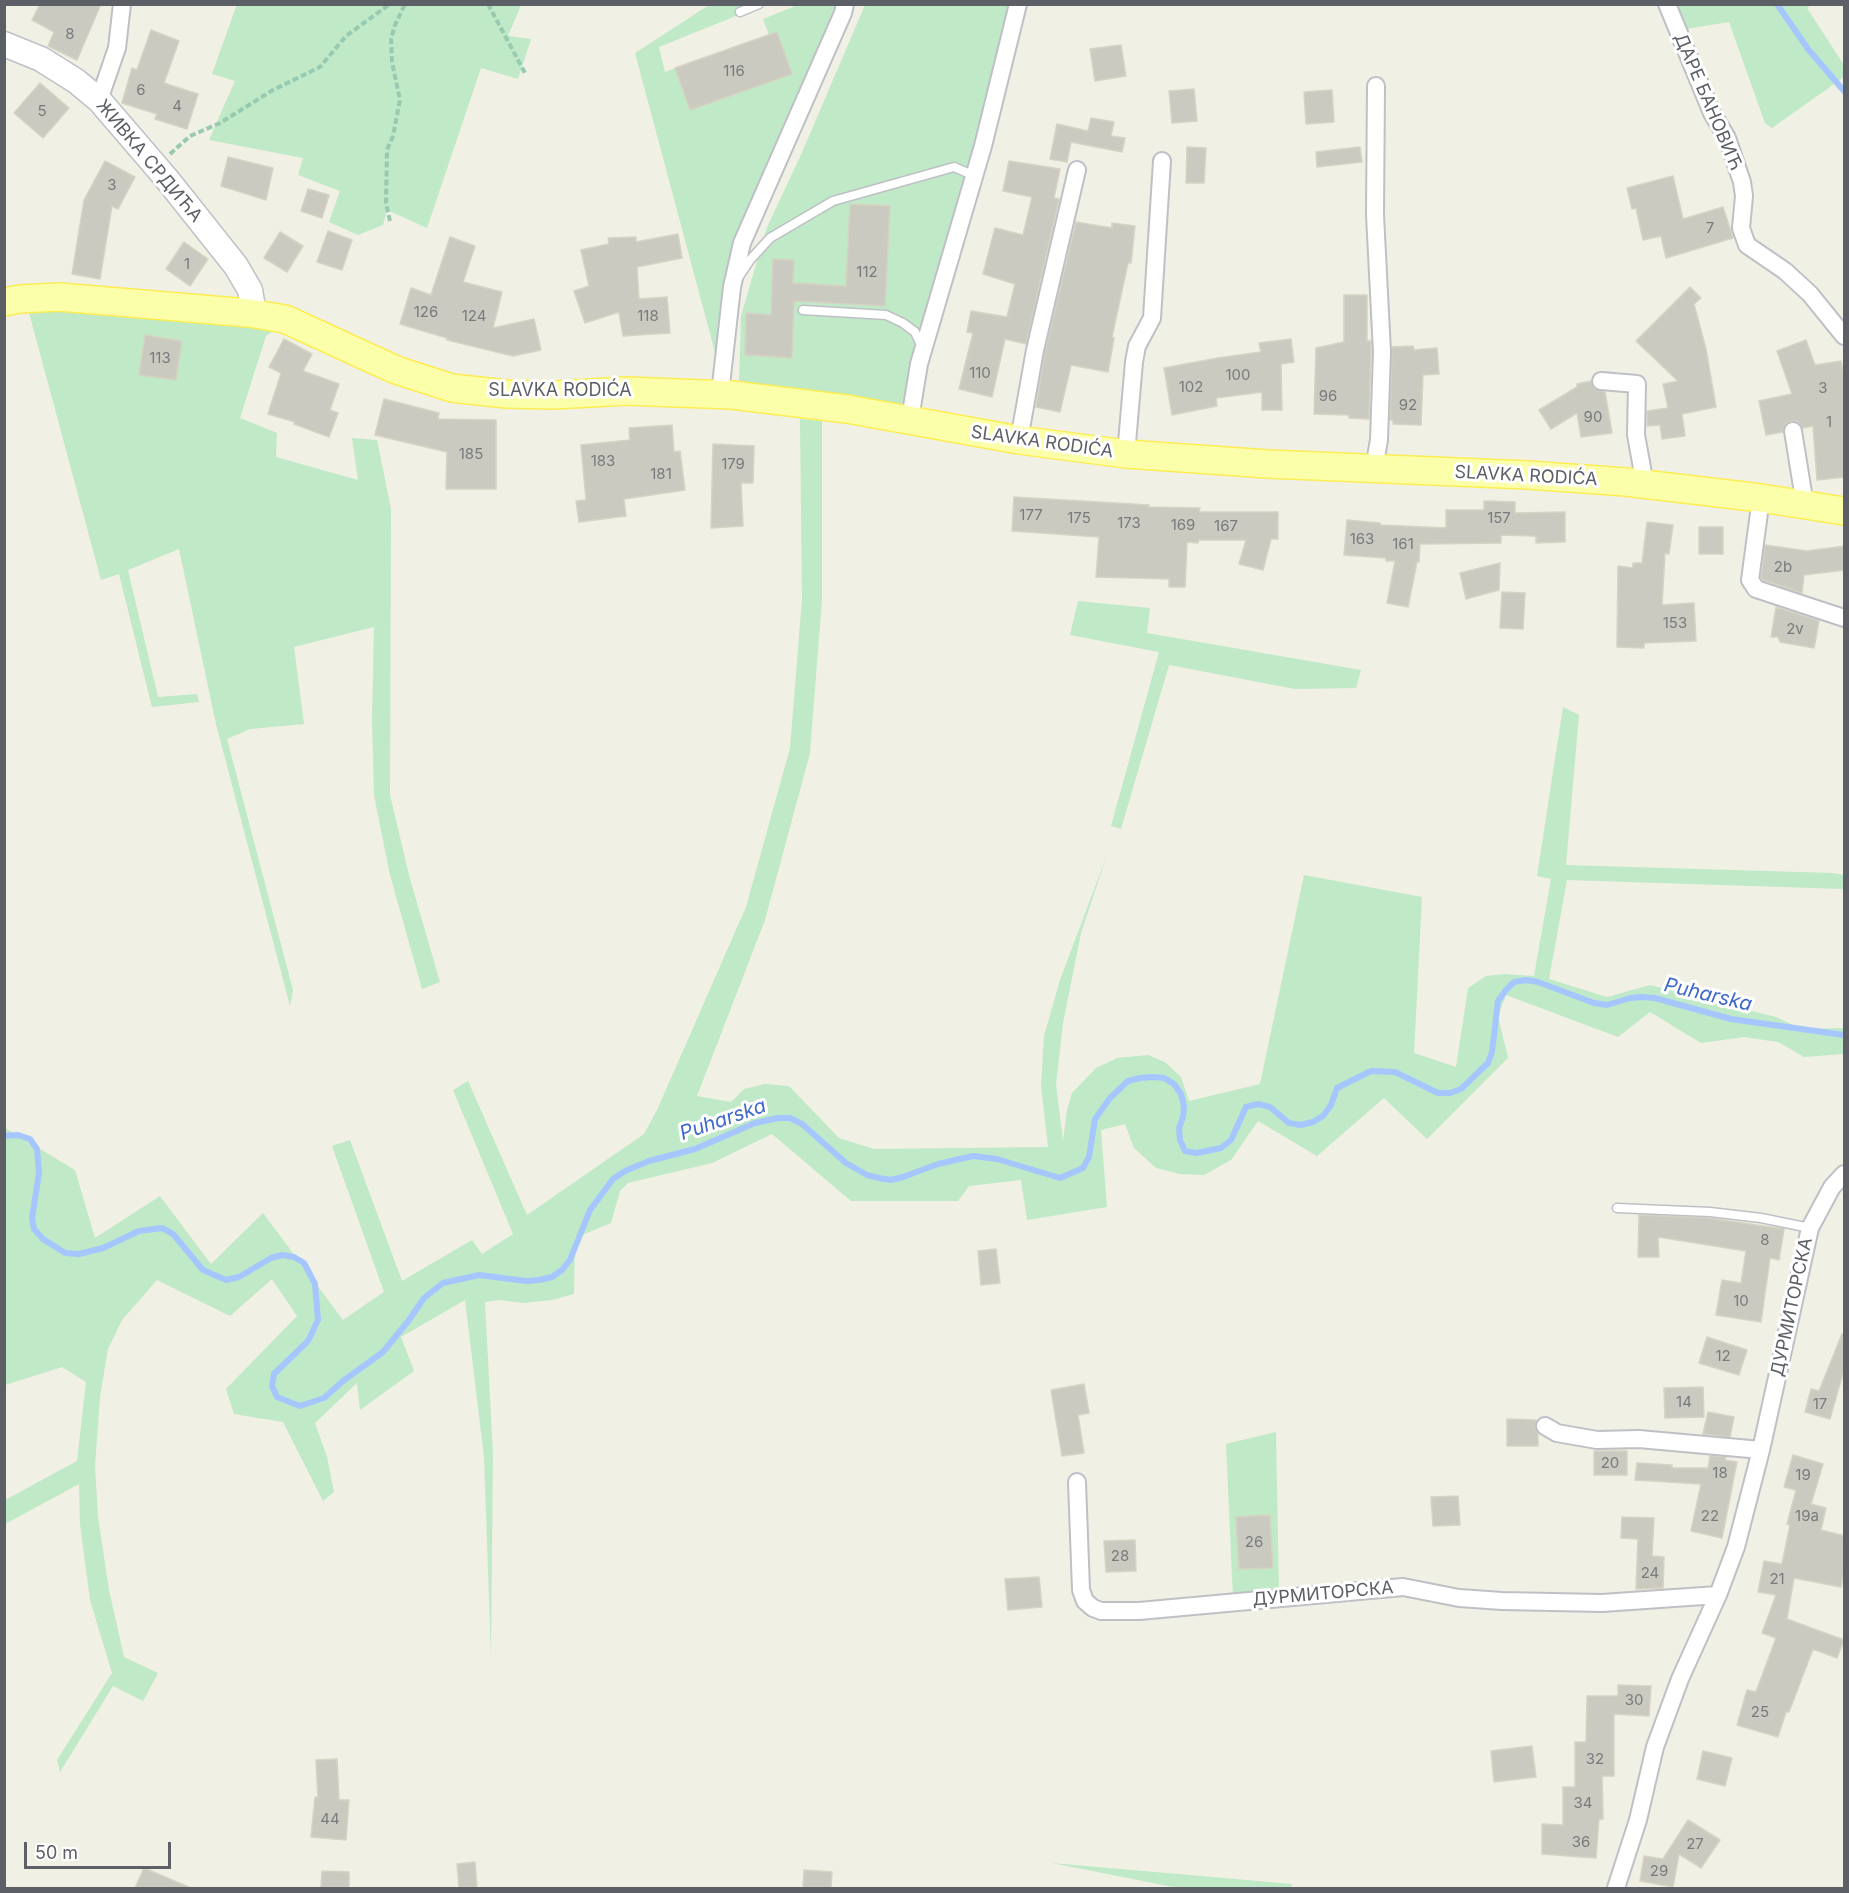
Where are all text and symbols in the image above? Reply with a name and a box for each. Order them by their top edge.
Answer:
house number: 8 [65,25,75,43]
street label: ДАРЕ БАНОВИЋ [1669,30,1747,174]
house number: 116 [723,62,745,80]
house number: 6 [136,81,146,99]
street label: ЖИВКА СРДИЋА [91,95,207,227]
house number: 4 [172,97,182,115]
house number: 5 [37,102,47,120]
house number: 3 [107,176,117,194]
house number: 7 [1706,219,1714,237]
house number: 1 [184,255,190,273]
house number: 112 [856,263,878,281]
house number: 126 [414,303,438,321]
house number: 124 [462,307,486,325]
house number: 118 [637,307,659,325]
house number: 113 [149,349,171,367]
house number: 110 [969,364,991,382]
house number: 100 [1225,366,1251,384]
house number: 102 [1179,378,1203,396]
house number: 3 [1818,379,1828,397]
street label: SLAVKA RODIĆA [488,380,632,402]
house number: 96 [1319,387,1337,405]
house number: 92 [1399,396,1417,414]
house number: 90 [1584,408,1602,426]
house number: 1 [1826,413,1832,431]
street label: SLAVKA RODIĆA [970,421,1114,463]
house number: 185 [459,445,483,463]
house number: 183 [591,452,615,470]
house number: 179 [721,455,745,473]
street label: SLAVKA RODIĆA [1454,461,1598,491]
house number: 181 [650,465,672,483]
house number: 177 [1019,506,1043,524]
house number: 175 [1067,509,1091,527]
house number: 157 [1487,509,1511,527]
house number: 173 [1117,514,1141,532]
house number: 169 [1171,516,1195,534]
house number: 167 [1214,517,1238,535]
house number: 163 [1350,530,1374,548]
house number: 161 [1392,535,1414,553]
house number: 2b [1774,558,1792,576]
house number: 153 [1663,614,1687,632]
house number: 2v [1786,620,1804,638]
water label: Puharska [1662,973,1754,1017]
water label: Puharska [677,1094,769,1146]
house number: 8 [1760,1231,1770,1249]
street label: ДУРМИТОРСКА [1767,1236,1817,1378]
house number: 10 [1733,1292,1749,1310]
house number: 12 [1715,1347,1731,1365]
house number: 14 [1676,1393,1692,1411]
house number: 17 [1813,1395,1827,1413]
house number: 20 [1601,1454,1619,1472]
house number: 18 [1712,1464,1728,1482]
house number: 19 [1795,1466,1811,1484]
house number: 22 [1701,1507,1719,1525]
house number: 19а [1795,1507,1819,1525]
house number: 26 [1245,1533,1263,1551]
house number: 28 [1111,1547,1129,1565]
house number: 24 [1641,1564,1659,1582]
house number: 21 [1769,1570,1785,1588]
street label: ДУРМИТОРСКА [1252,1577,1394,1611]
house number: 30 [1625,1691,1643,1709]
house number: 25 [1751,1703,1769,1721]
house number: 32 [1586,1750,1604,1768]
house number: 34 [1574,1794,1592,1812]
house number: 44 [320,1810,340,1828]
scale bar [27,1830,174,1868]
house number: 36 [1572,1833,1590,1851]
house number: 27 [1686,1835,1704,1853]
text: 50 m [35,1842,78,1863]
house number: 29 [1650,1862,1668,1880]

